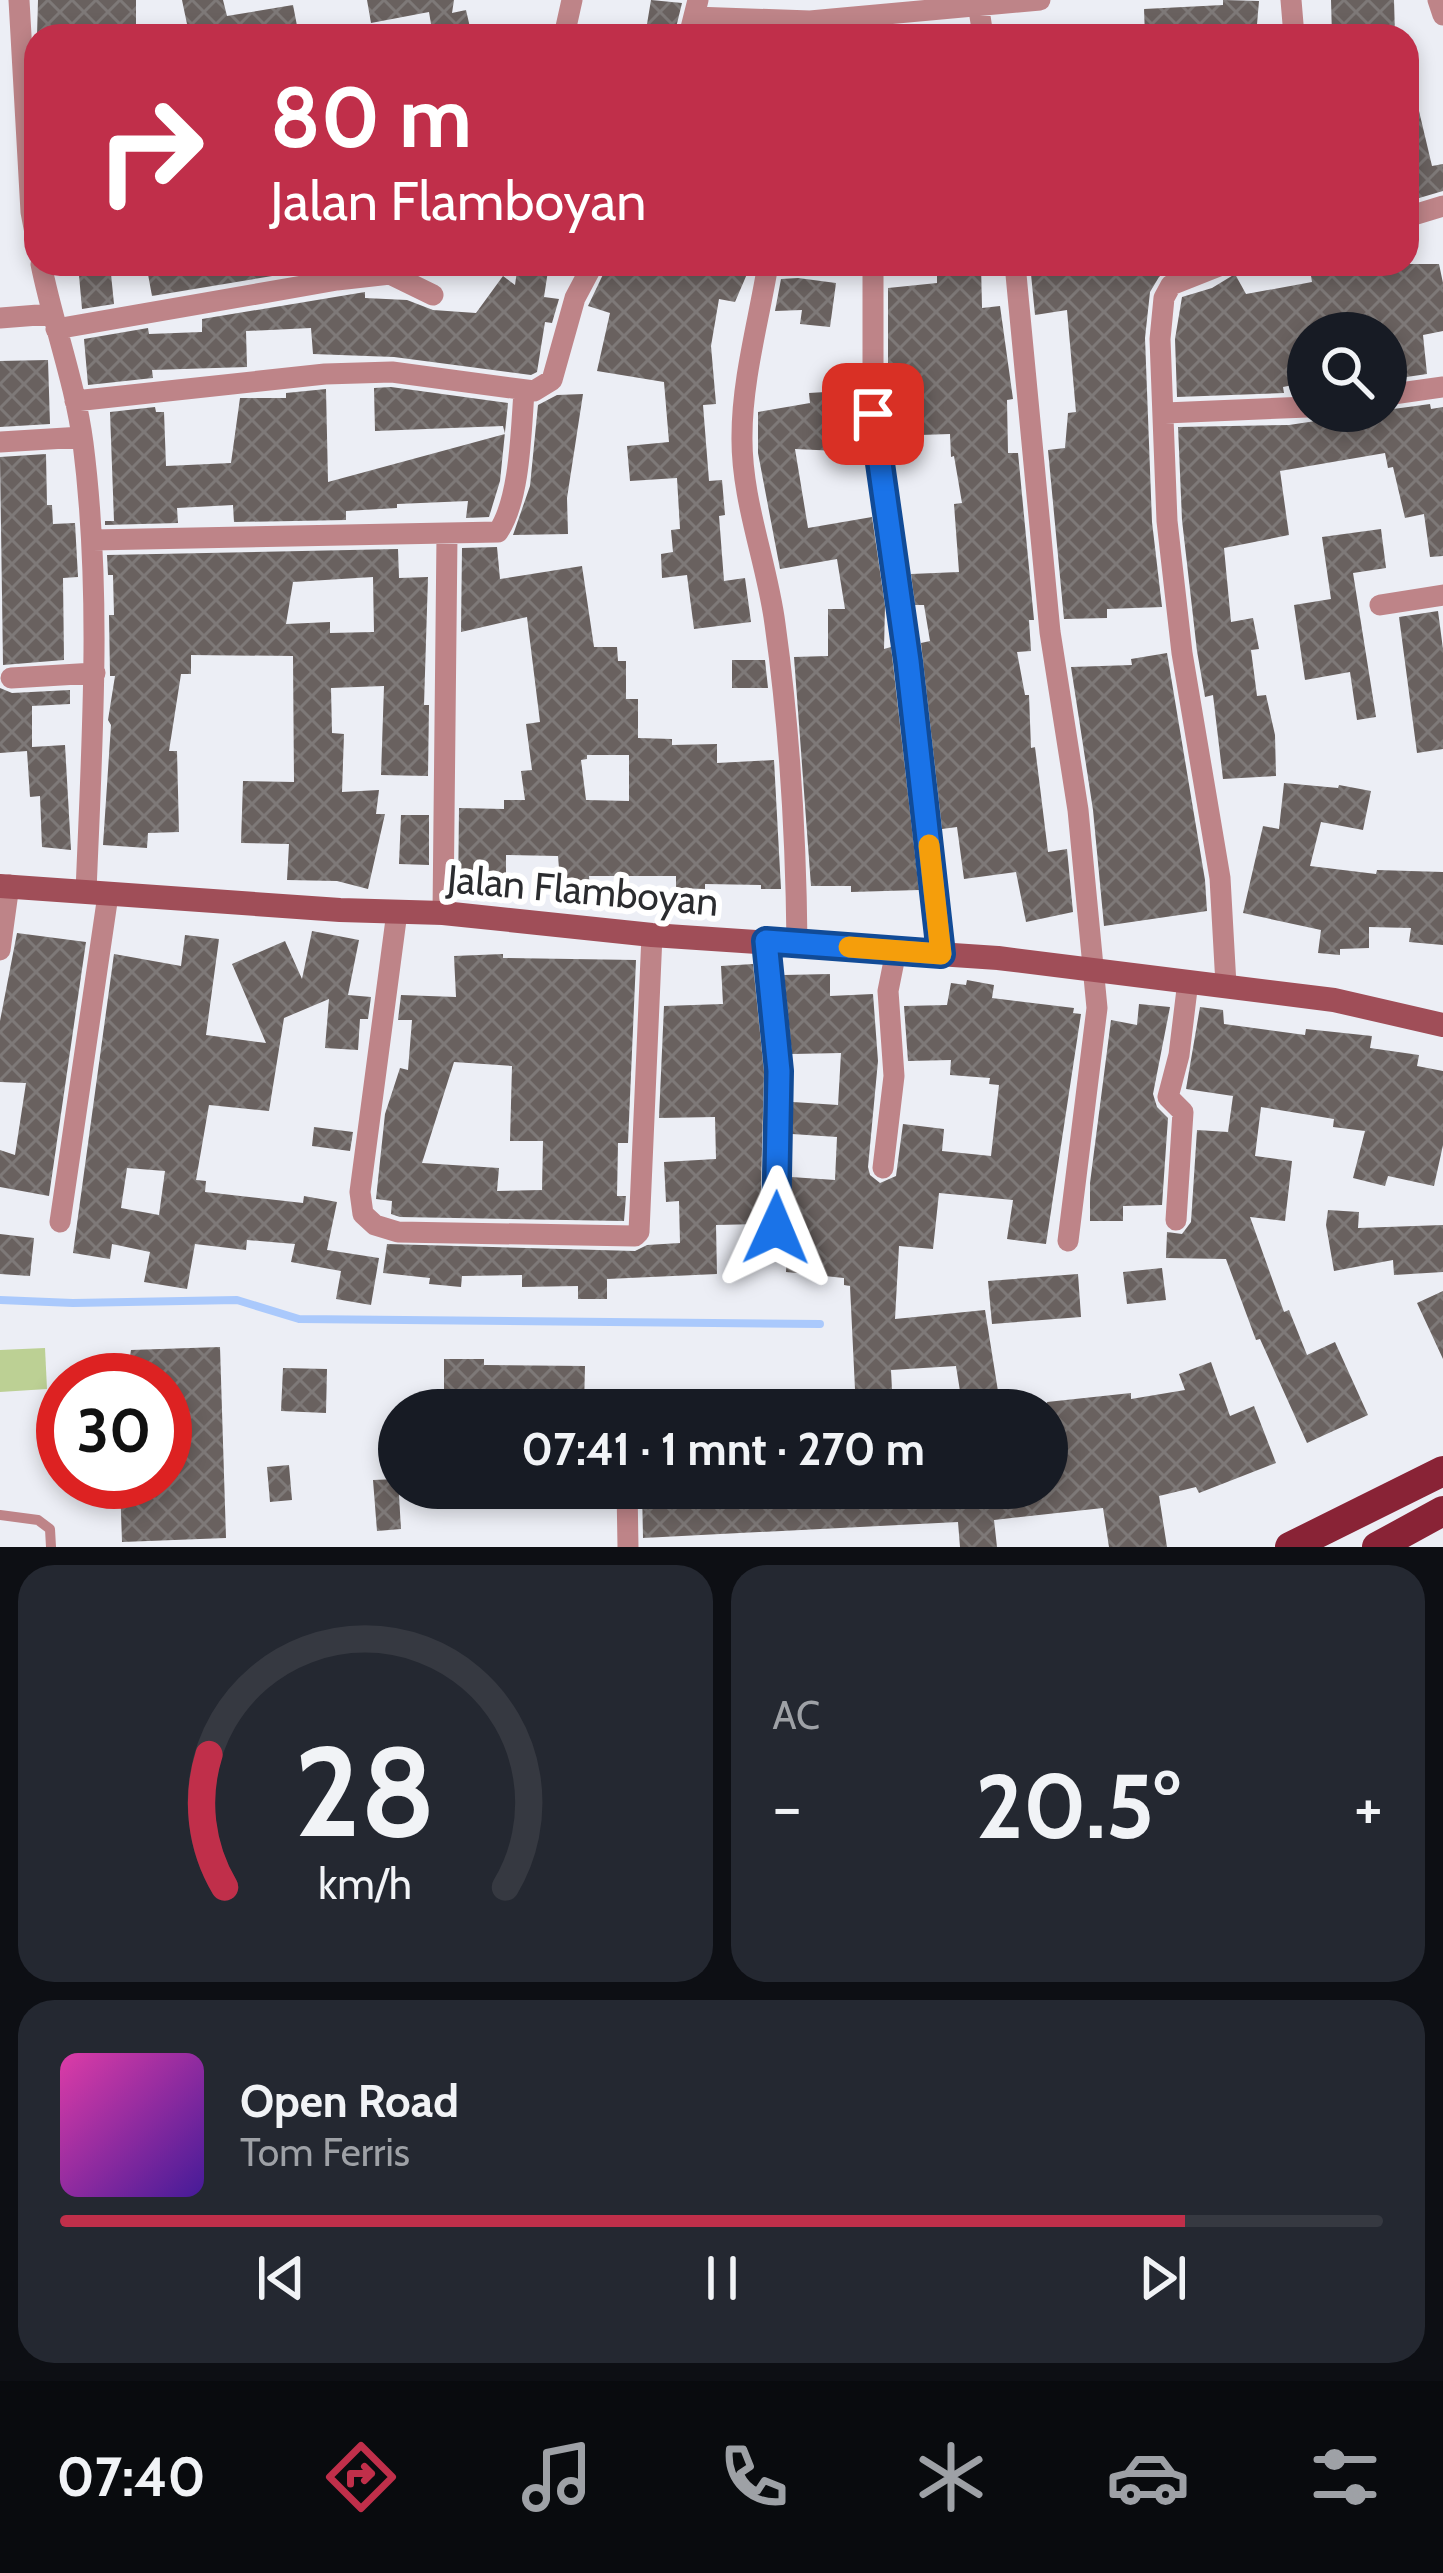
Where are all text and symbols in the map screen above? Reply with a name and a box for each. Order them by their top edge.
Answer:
text: 80 m [270,66,472,168]
icon: right [72,72,228,228]
text: Jalan Flamboyan [270,168,647,234]
map controls [1287,312,1407,432]
button: search [1287,312,1407,432]
pin [822,363,924,465]
icon: arrive [840,381,906,447]
street label: Jalan Flamboyan [444,854,721,926]
position arrow [713,1165,839,1291]
speed limit sign: 30 [36,1353,192,1509]
text: 07:41 · 1 mnt · 270 m [521,1422,925,1476]
text: AC [773,1691,820,1739]
text: 28 [295,1716,436,1867]
text: 20.5° [976,1751,1180,1861]
text: − [773,1766,802,1847]
text: + [1354,1766,1383,1847]
text: km/h [318,1857,412,1909]
text: Open Road [240,2074,459,2128]
text: Tom Ferris [240,2128,410,2176]
icon: previous [248,2245,314,2311]
icon: pause [689,2245,755,2311]
icon: next [1130,2245,1196,2311]
icon: directions [319,2435,403,2519]
icon: music [515,2435,599,2519]
icon: phone [712,2435,796,2519]
icon: climate [909,2435,993,2519]
icon: car [1106,2435,1190,2519]
icon: filters [1303,2435,1387,2519]
text: 07:40 [56,2444,206,2510]

